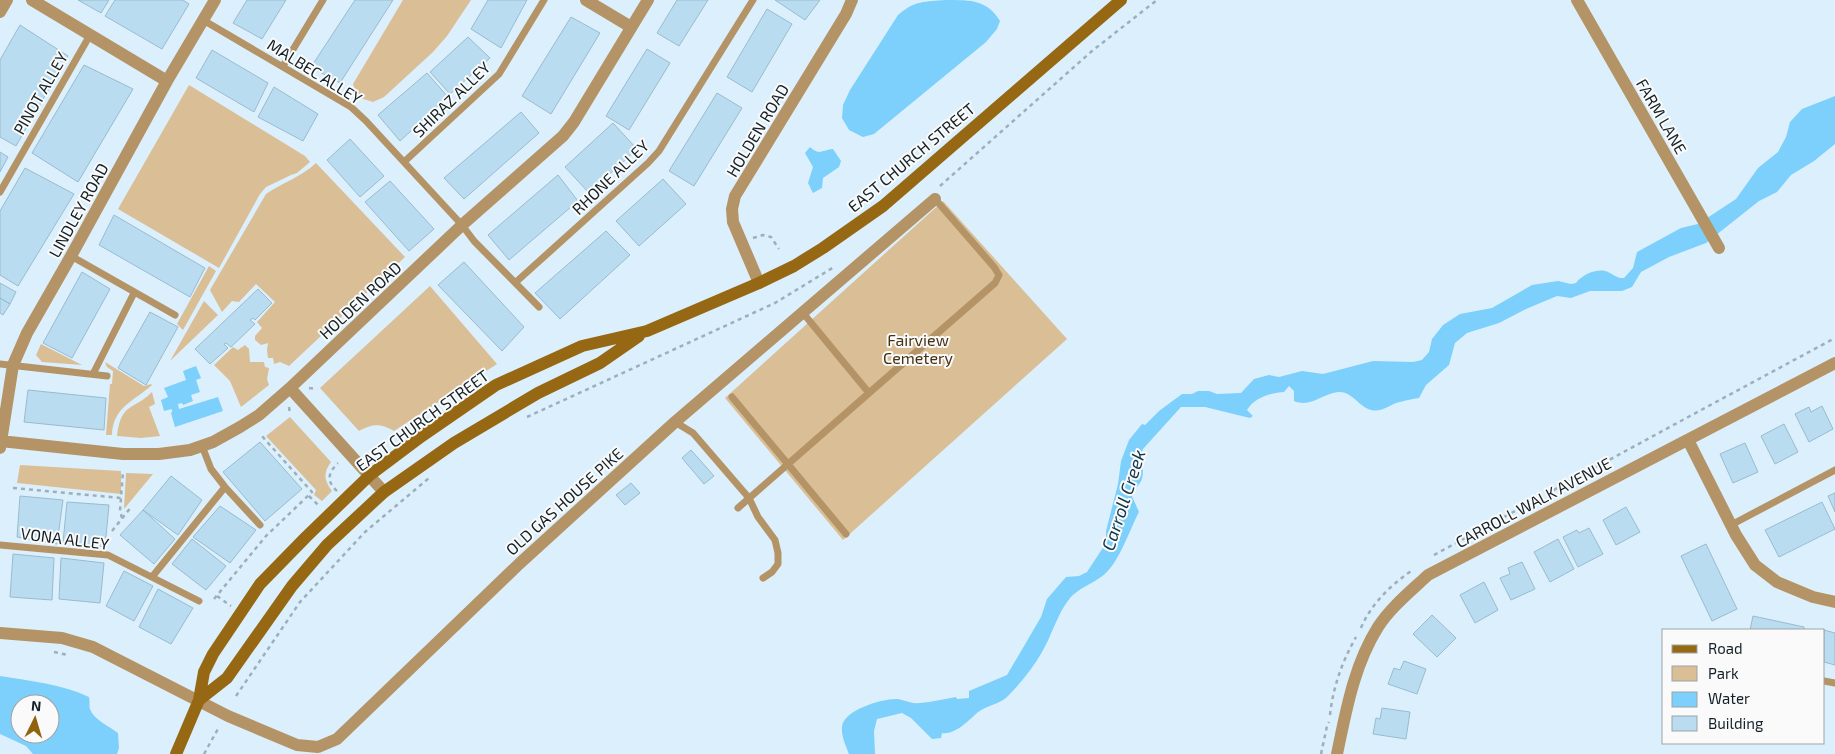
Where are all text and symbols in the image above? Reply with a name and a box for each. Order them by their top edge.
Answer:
street label: MALBEC ALLEY [264,34,366,108]
street label: PINOT ALLEY [9,48,71,138]
street label: SHIRAZ ALLEY [408,57,494,141]
street label: FARM LANE [1633,75,1691,157]
street label: HOLDEN ROAD [722,80,792,180]
street label: EAST CHURCH STREET [844,98,978,216]
street label: RHONE ALLEY [568,136,652,218]
street label: LINDLEY ROAD [44,160,112,260]
street label: HOLDEN ROAD [315,257,405,343]
park label: Fairview Cemetery [883,330,953,367]
street label: EAST CHURCH STREET [352,365,492,475]
street label: OLD GAS HOUSE PIKE [501,443,627,559]
water label: Carroll Creek [1096,447,1150,553]
street label: CARROLL WALK AVENUE [1452,453,1614,551]
street label: VONA ALLEY [20,523,110,553]
legend [1662,629,1825,744]
text: Road [1708,639,1743,657]
text: Park [1708,664,1739,682]
text: Water [1708,689,1750,707]
north arrow [10,694,60,744]
text: N [30,697,42,714]
text: Building [1708,714,1764,732]

